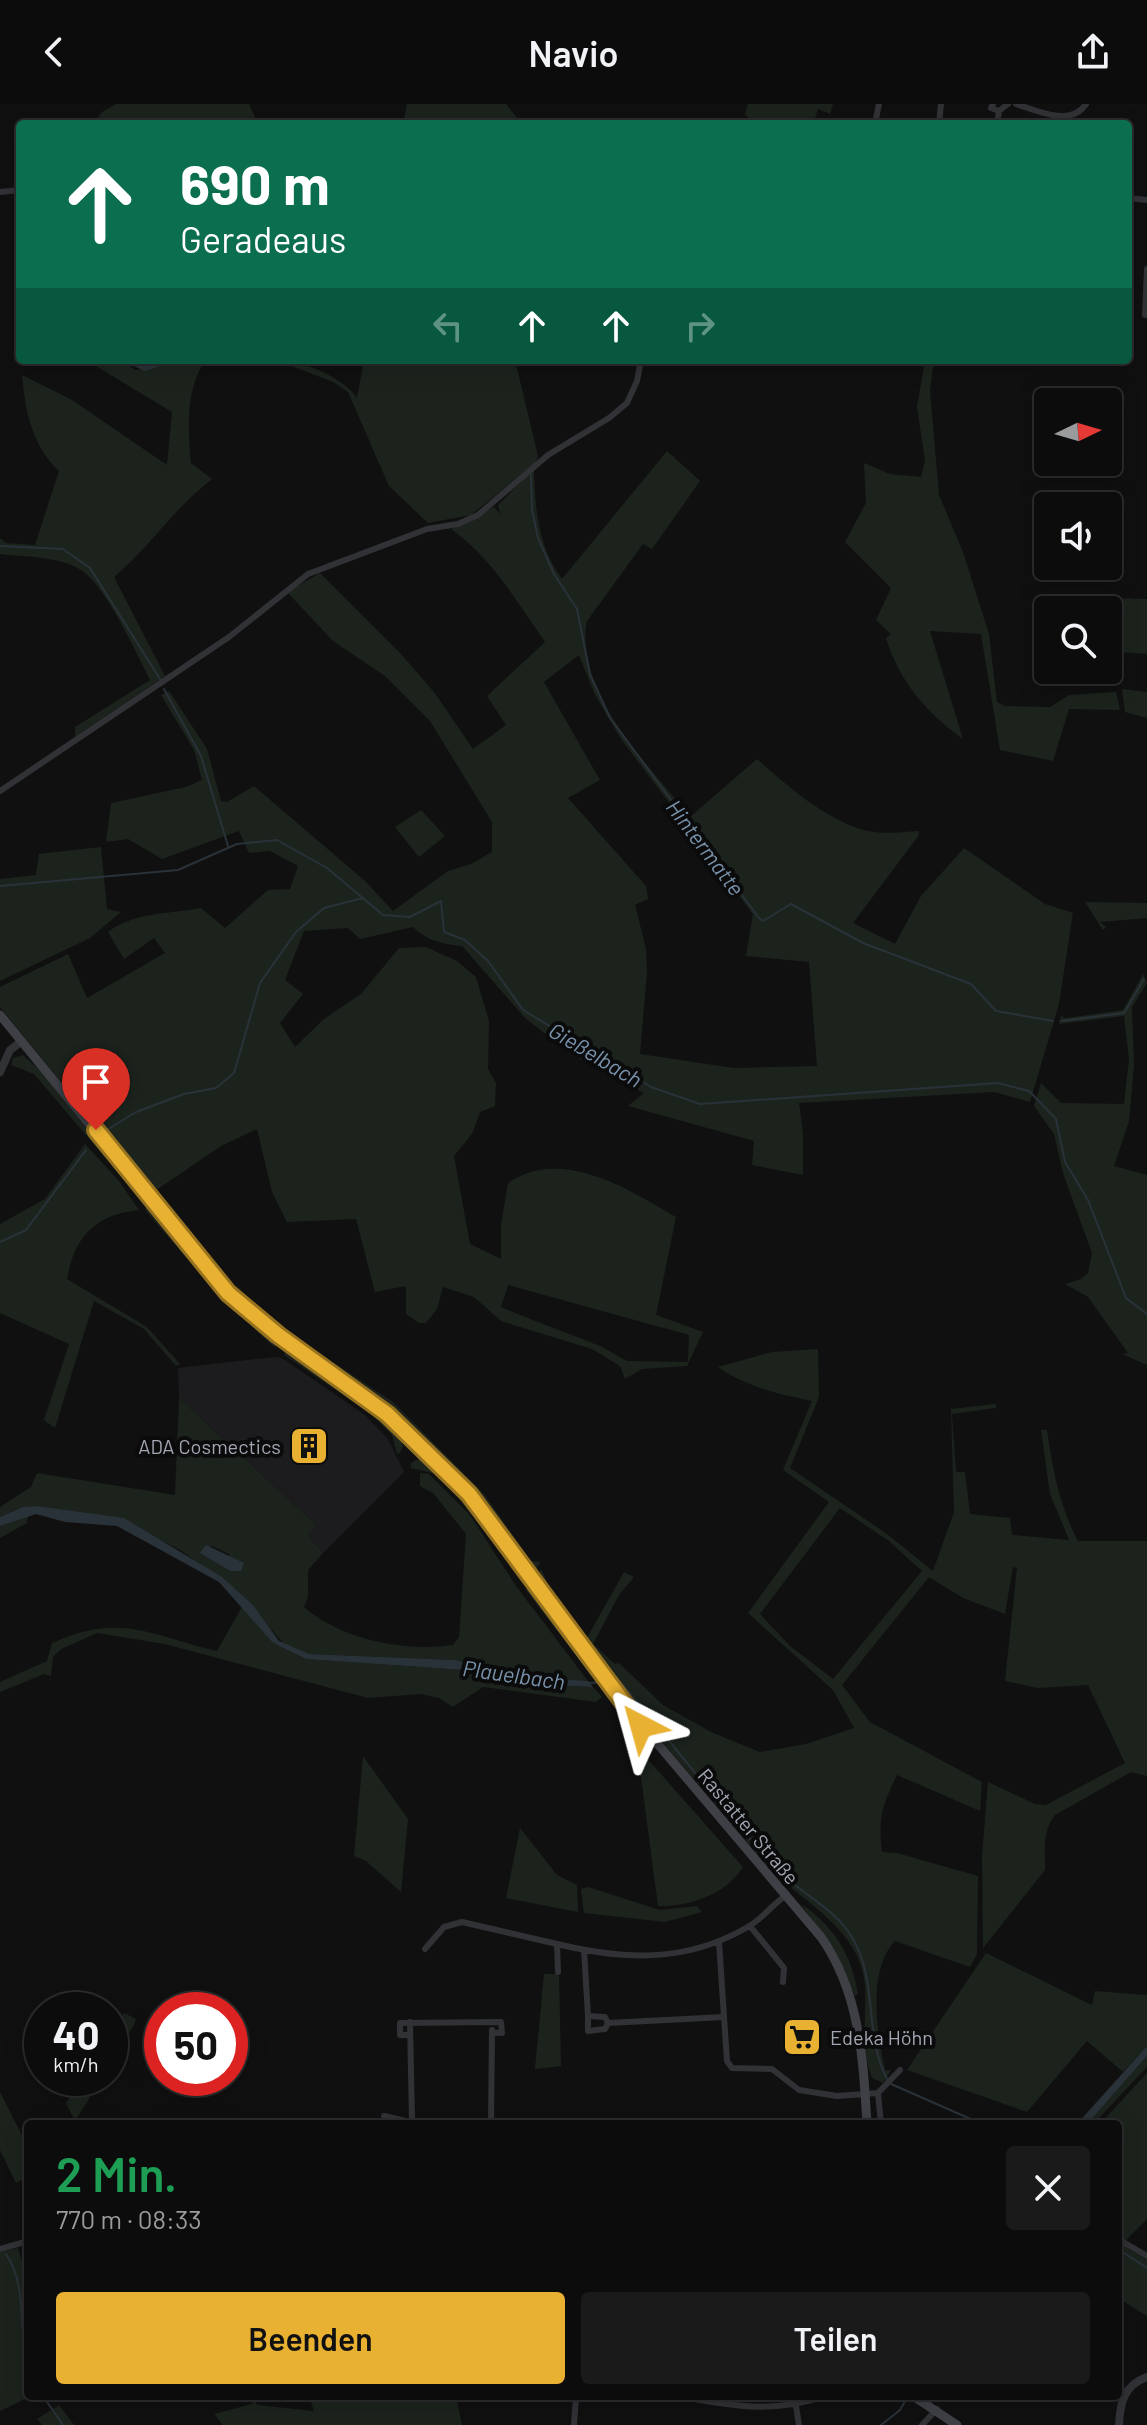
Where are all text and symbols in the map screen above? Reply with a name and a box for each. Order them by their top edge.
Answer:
icon: back [32,30,76,74]
icon: share [1071,30,1115,74]
text: Navio [529,31,618,74]
text: 690 m [180,149,330,216]
icon: ahead [48,152,152,256]
text: Geradeaus [180,217,346,260]
icon: left [426,304,470,348]
icon: ahead [510,304,554,348]
icon: ahead [594,304,638,348]
icon: right [678,304,722,348]
north arrow [1034,388,1122,476]
map controls [1034,388,1122,684]
button: sound [1034,492,1122,580]
button: search [1034,596,1122,684]
water label: Hintermatte [662,794,750,900]
water label: Gießelbach [545,1016,647,1092]
pin [62,1048,130,1130]
icon: arrive [74,1060,118,1104]
building icon: ADA Cosmectics [288,1425,330,1467]
place label: ADA Cosmectics [138,1434,281,1458]
water label: Plauelbach [461,1654,567,1694]
position arrow [599,1684,683,1768]
street label: Rastatter Straße [694,1763,804,1889]
speed limit sign: 50 [144,1992,248,2096]
text: 40 [53,2010,100,2058]
supermarket icon: Edeka Höhn [781,2016,823,2058]
place label: Edeka Höhn [830,2025,933,2049]
text: km/h [53,2052,99,2076]
text: 2 Min. [56,2144,177,2202]
button: close [1006,2146,1090,2230]
text: 770 m · 08:33 [56,2203,202,2234]
button: Beenden [56,2292,565,2384]
button: Teilen [581,2292,1090,2384]

